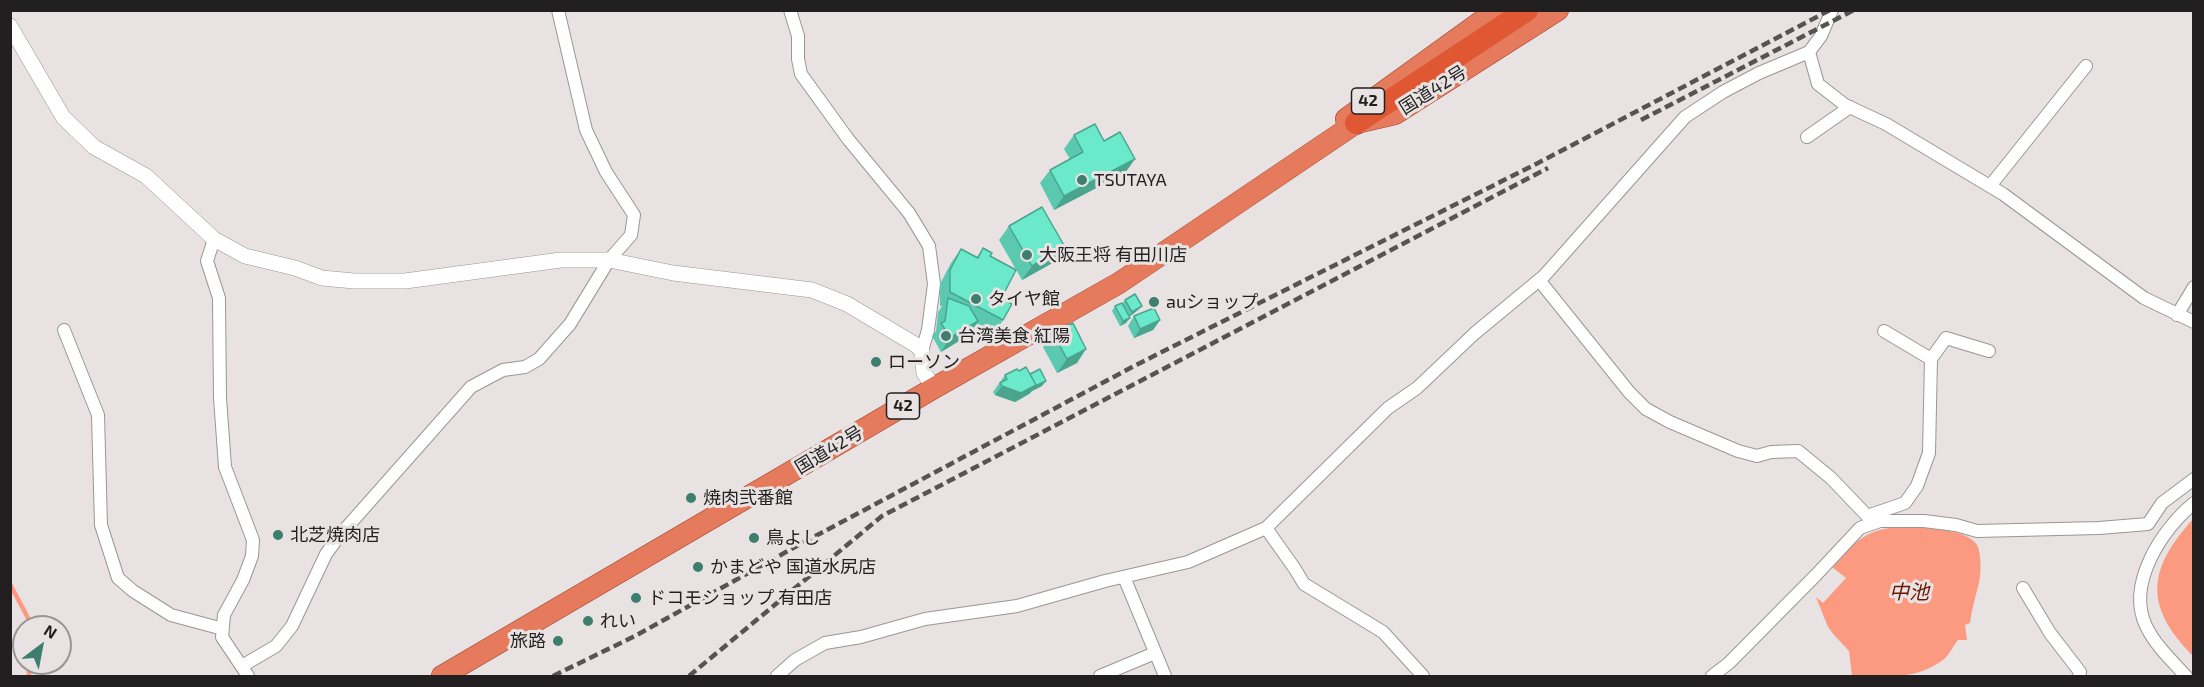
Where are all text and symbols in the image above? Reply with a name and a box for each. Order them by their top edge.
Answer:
street label: 国道42号 [1395,61,1471,119]
road number: 42 [1352,88,1384,114]
place label: TSUTAYA [1094,169,1167,191]
marker: TSUTAYA [1075,173,1089,187]
place label: 大阪王将 有田川店 [1039,244,1187,266]
marker: 大阪王将 有田川店 [1020,248,1034,262]
place label: タイヤ館 [988,288,1060,310]
place label: auショップ [1166,291,1258,313]
marker: タイヤ館 [969,292,983,306]
marker: auショップ [1147,295,1161,309]
place label: 台湾美食 紅陽 [958,325,1070,347]
marker: 台湾美食 紅陽 [939,329,953,343]
place label: ローソン [888,351,960,373]
marker: ローソン [869,355,883,369]
road number: 42 [886,393,920,419]
street label: 国道42号 [791,421,867,479]
place label: 焼肉弐番館 [703,487,793,509]
marker: 焼肉弐番館 [684,491,698,505]
place label: 北芝焼肉店 [290,524,380,546]
place label: 鳥よし [766,527,820,549]
marker: 北芝焼肉店 [271,528,285,542]
marker: 鳥よし [747,531,761,545]
place label: かまどや 国道水尻店 [710,556,876,578]
marker: かまどや 国道水尻店 [691,560,705,574]
water label: 中池 [1889,580,1929,604]
place label: ドコモショップ 有田店 [648,587,832,609]
marker: ドコモショップ 有田店 [629,591,643,605]
place label: れい [600,610,636,632]
marker: れい [581,614,595,628]
north arrow [12,615,72,675]
text: N [41,620,61,642]
place label: 旅路 [510,630,546,652]
marker: 旅路 [551,634,565,648]

